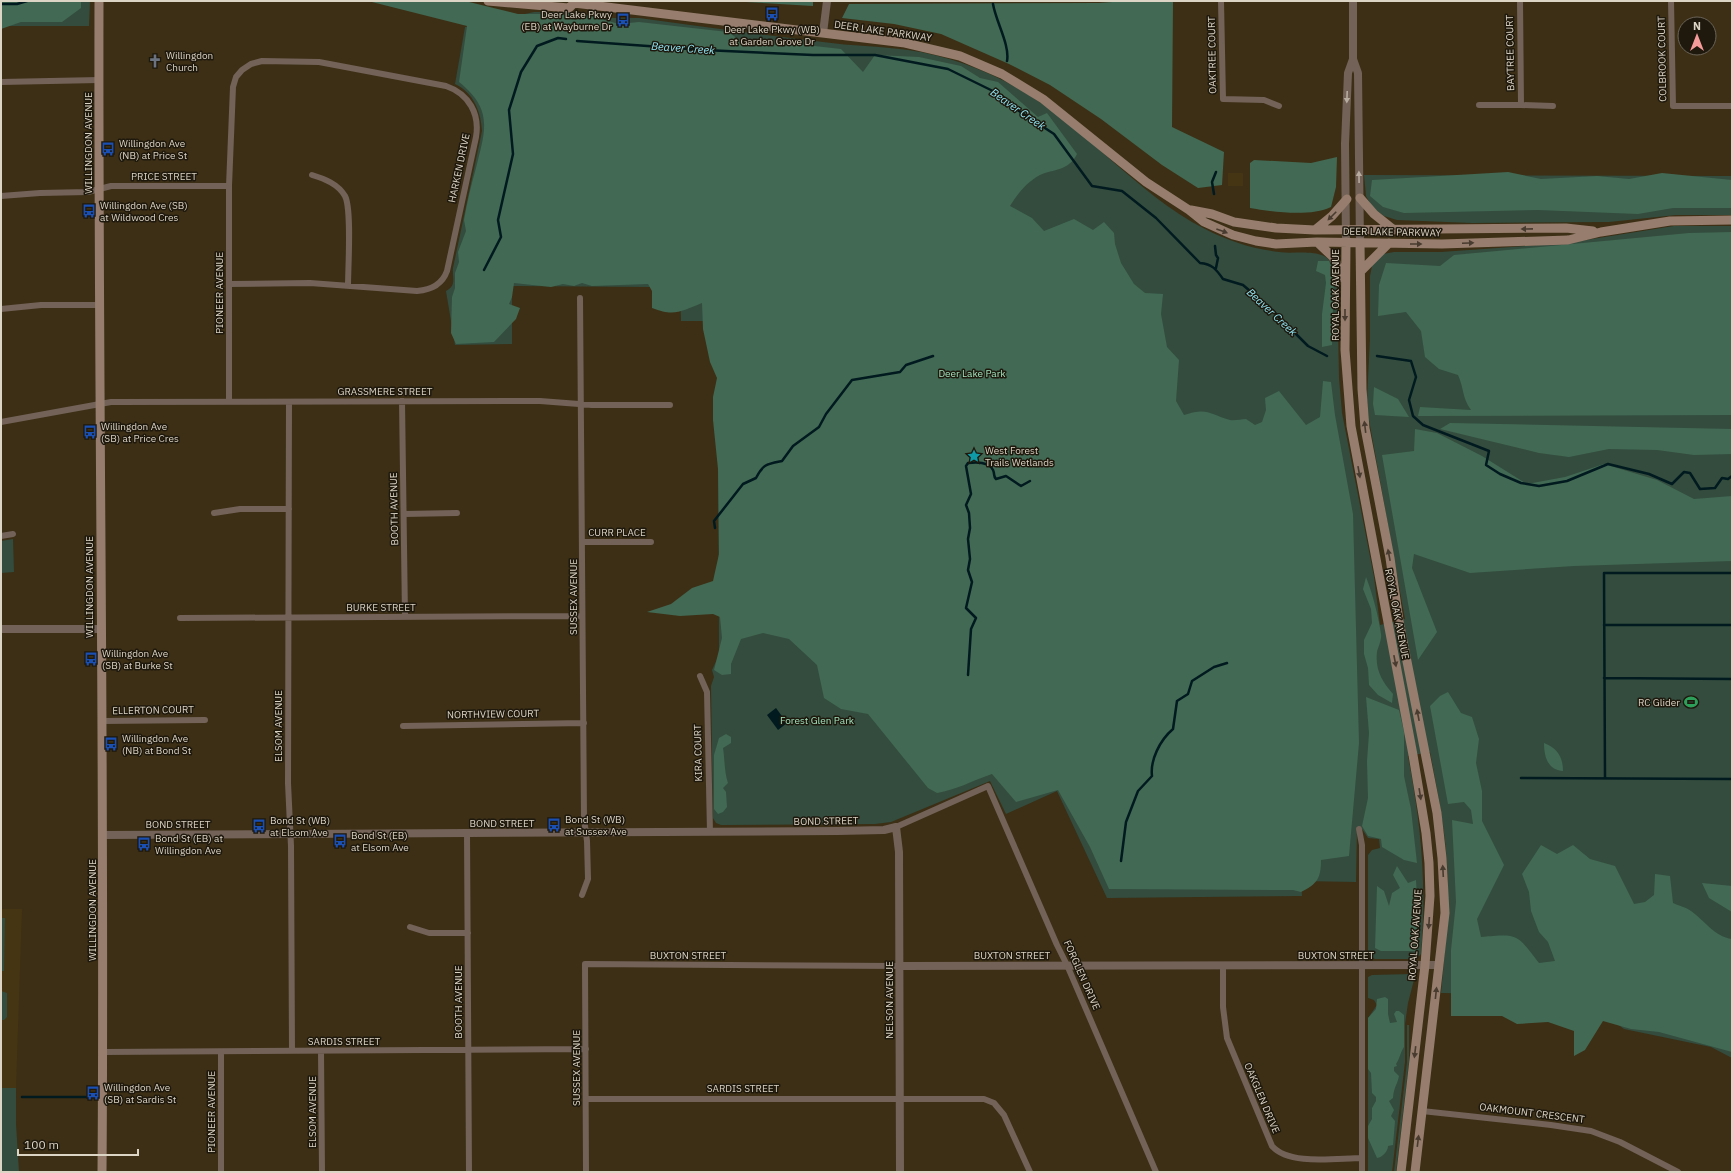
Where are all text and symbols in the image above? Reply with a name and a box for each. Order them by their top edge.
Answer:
bus stop icon: Deer Lake Pkwy (WB) at Garden Grove Dr [764,6,780,22]
place label: Deer Lake Pkwy (EB) at Wayburne Dr [521,8,612,33]
bus stop icon: Deer Lake Pkwy (EB) at Wayburne Dr [615,12,631,28]
street label: BAYTREE COURT [1503,14,1517,91]
street label: OAKTREE COURT [1205,16,1219,94]
street label: COLBROOK COURT [1655,16,1669,102]
north arrow [1677,16,1717,56]
street label: DEER LAKE PARKWAY [833,18,933,44]
text: N [1693,19,1701,33]
place label: Deer Lake Pkwy (WB) at Garden Grove Dr [724,23,820,48]
water label: Beaver Creek [651,39,716,57]
place label: Willingdon Church [166,49,213,74]
church icon: Willingdon Church [147,53,163,69]
water label: Beaver Creek [988,85,1048,133]
one-way arrow [1344,91,1350,104]
street label: WILLINGDON AVENUE [82,92,95,194]
street label: HARKEN DRIVE [445,132,473,204]
place label: Willingdon Ave (NB) at Price St [119,137,188,162]
bus stop icon: Willingdon Ave (NB) at Price St [100,141,116,157]
street label: PRICE STREET [131,170,197,183]
one-way arrow [1356,171,1363,183]
place label: Willingdon Ave (SB) at Wildwood Cres [100,199,188,224]
bus stop icon: Willingdon Ave (SB) at Wildwood Cres [81,203,97,219]
one-way arrow [1327,211,1337,220]
street label: DEER LAKE PARKWAY [1343,225,1441,239]
one-way arrow [1520,226,1533,232]
one-way arrow [1216,228,1228,234]
one-way arrow [1462,240,1475,246]
one-way arrow [1410,241,1423,247]
street label: ROYAL OAK AVENUE [1329,249,1342,341]
street label: PIONEER AVENUE [213,252,226,334]
water label: Beaver Creek [1244,285,1300,339]
one-way arrow [1342,309,1348,322]
park label: Deer Lake Park [938,367,1006,380]
street label: GRASSMERE STREET [338,385,433,398]
place label: Willingdon Ave (SB) at Price Cres [101,420,179,445]
one-way arrow [1362,421,1368,433]
bus stop icon: Willingdon Ave (SB) at Price Cres [82,424,98,440]
place label: West Forest Trails Wetlands [985,444,1054,469]
place icon: West Forest Trails Wetlands [966,448,982,464]
one-way arrow [1356,466,1362,478]
street label: BOOTH AVENUE [387,472,401,546]
street label: CURR PLACE [588,526,646,539]
street label: WILLINGDON AVENUE [83,536,96,638]
one-way arrow [1386,549,1392,561]
street label: SUSSEX AVENUE [567,559,580,635]
street label: ROYAL OAK AVENUE [1382,568,1412,660]
street label: BURKE STREET [346,601,416,614]
place label: Willingdon Ave (SB) at Burke St [102,647,173,672]
bus stop icon: Willingdon Ave (SB) at Burke St [83,651,99,667]
one-way arrow [1393,655,1399,667]
street label: ELSOM AVENUE [272,690,285,762]
sports icon: RC Glider [1683,694,1699,710]
place label: RC Glider [1638,696,1680,709]
street label: ELLERTON COURT [112,703,194,717]
street label: NORTHVIEW COURT [447,707,539,721]
one-way arrow [1414,709,1420,721]
park label: Forest Glen Park [780,714,855,727]
street label: KIRA COURT [691,724,705,782]
place label: Willingdon Ave (NB) at Bond St [122,732,192,757]
bus stop icon: Willingdon Ave (NB) at Bond St [103,736,119,752]
one-way arrow [1417,787,1423,800]
place label: Bond St (WB) at Sussex Ave [565,813,627,838]
place label: Bond St (WB) at Elsom Ave [270,814,330,839]
street label: BOND STREET [793,814,859,828]
street label: BOND STREET [470,817,535,830]
bus stop icon: Bond St (WB) at Sussex Ave [546,817,562,833]
street label: BOND STREET [146,818,211,831]
bus stop icon: Bond St (WB) at Elsom Ave [251,818,267,834]
place label: Bond St (EB) at Elsom Ave [351,829,409,854]
place label: Bond St (EB) at Willingdon Ave [155,832,223,857]
bus stop icon: Bond St (EB) at Elsom Ave [332,833,348,849]
bus stop icon: Bond St (EB) at Willingdon Ave [136,836,152,852]
street label: WILLINGDON AVENUE [86,859,99,961]
one-way arrow [1439,865,1446,877]
street label: ROYAL OAK AVENUE [1405,889,1425,981]
one-way arrow [1425,917,1432,929]
street label: FORGLEN DRIVE [1061,938,1103,1012]
street label: BUXTON STREET [650,949,727,962]
street label: BUXTON STREET [974,949,1051,962]
street label: BUXTON STREET [1298,949,1375,962]
street label: NELSON AVENUE [883,961,896,1039]
street label: BOOTH AVENUE [452,965,465,1039]
one-way arrow [1432,987,1439,999]
street label: SUSSEX AVENUE [570,1030,583,1106]
street label: SARDIS STREET [308,1035,381,1048]
one-way arrow [1412,1046,1418,1058]
street label: OAKGLEN DRIVE [1241,1061,1283,1136]
street label: PIONEER AVENUE [205,1071,218,1153]
street label: ELSOM AVENUE [306,1076,319,1148]
place label: Willingdon Ave (SB) at Sardis St [104,1081,177,1106]
street label: SARDIS STREET [707,1082,780,1095]
bus stop icon: Willingdon Ave (SB) at Sardis St [85,1085,101,1101]
street label: OAKMOUNT CRESCENT [1479,1100,1586,1126]
scale bar [18,1131,138,1157]
one-way arrow [1415,1135,1421,1147]
text: 100 m [24,1137,59,1152]

